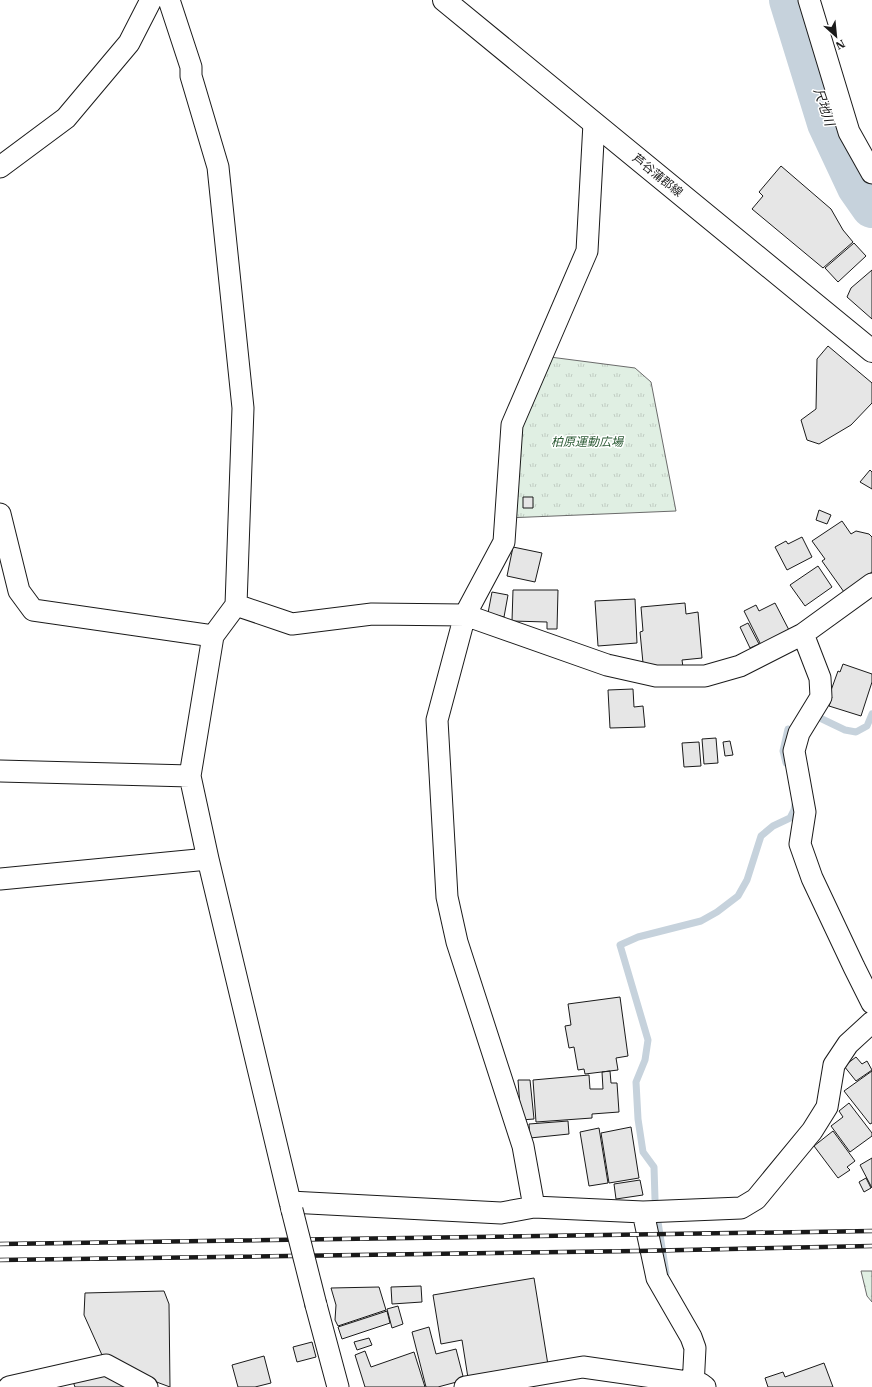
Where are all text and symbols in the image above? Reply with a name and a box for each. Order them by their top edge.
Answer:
north arrow [816,16,856,56]
text: N [833,37,848,53]
water label: 尺地川 [810,86,839,130]
street label: 芦谷蒲郡線 [630,150,686,200]
park label: 柏原運動広場 [551,434,625,449]

